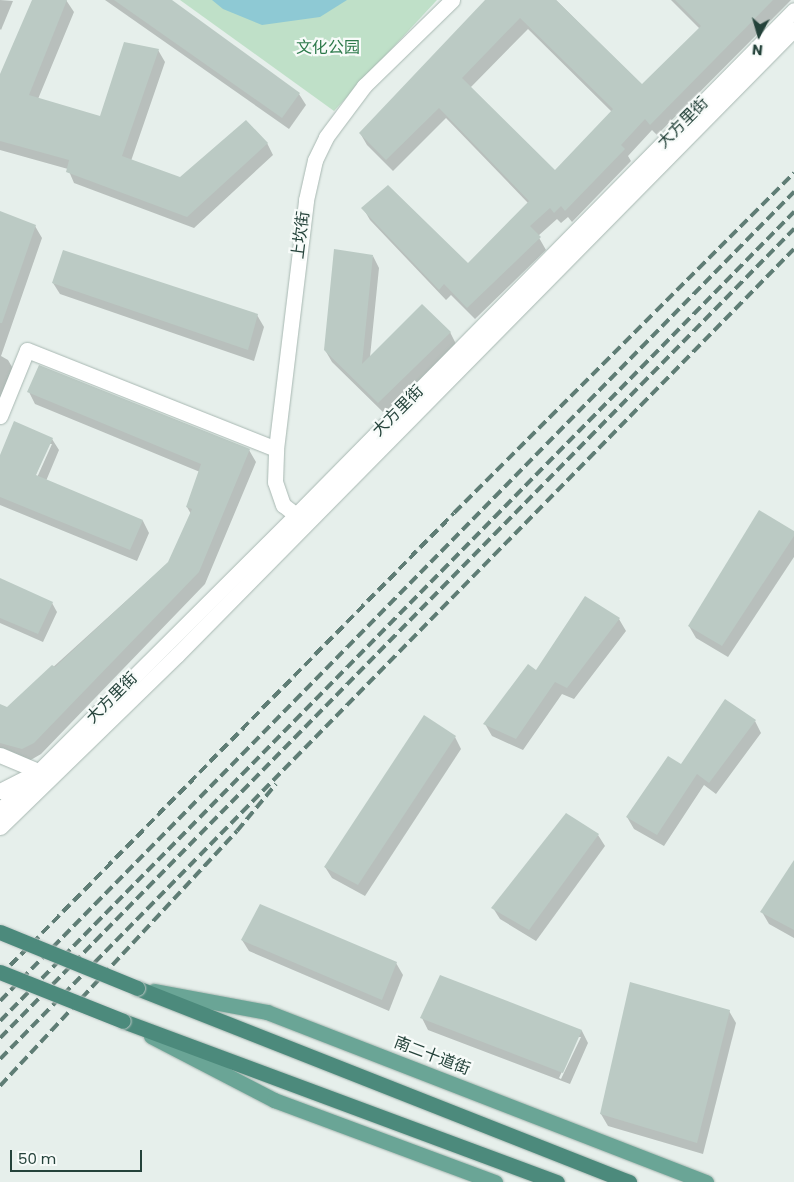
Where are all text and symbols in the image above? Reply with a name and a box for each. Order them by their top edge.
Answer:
north arrow [734,10,784,60]
park label: 文化公园 [296,38,360,58]
text: N [751,39,764,60]
street label: 大方里街 [654,94,712,152]
street label: 上坎街 [289,210,313,260]
street label: 大方里街 [369,382,427,440]
street label: 大方里街 [83,669,141,727]
street label: 南二十道街 [391,1033,473,1079]
scale bar [12,1140,145,1172]
text: 50 m [18,1148,56,1169]

